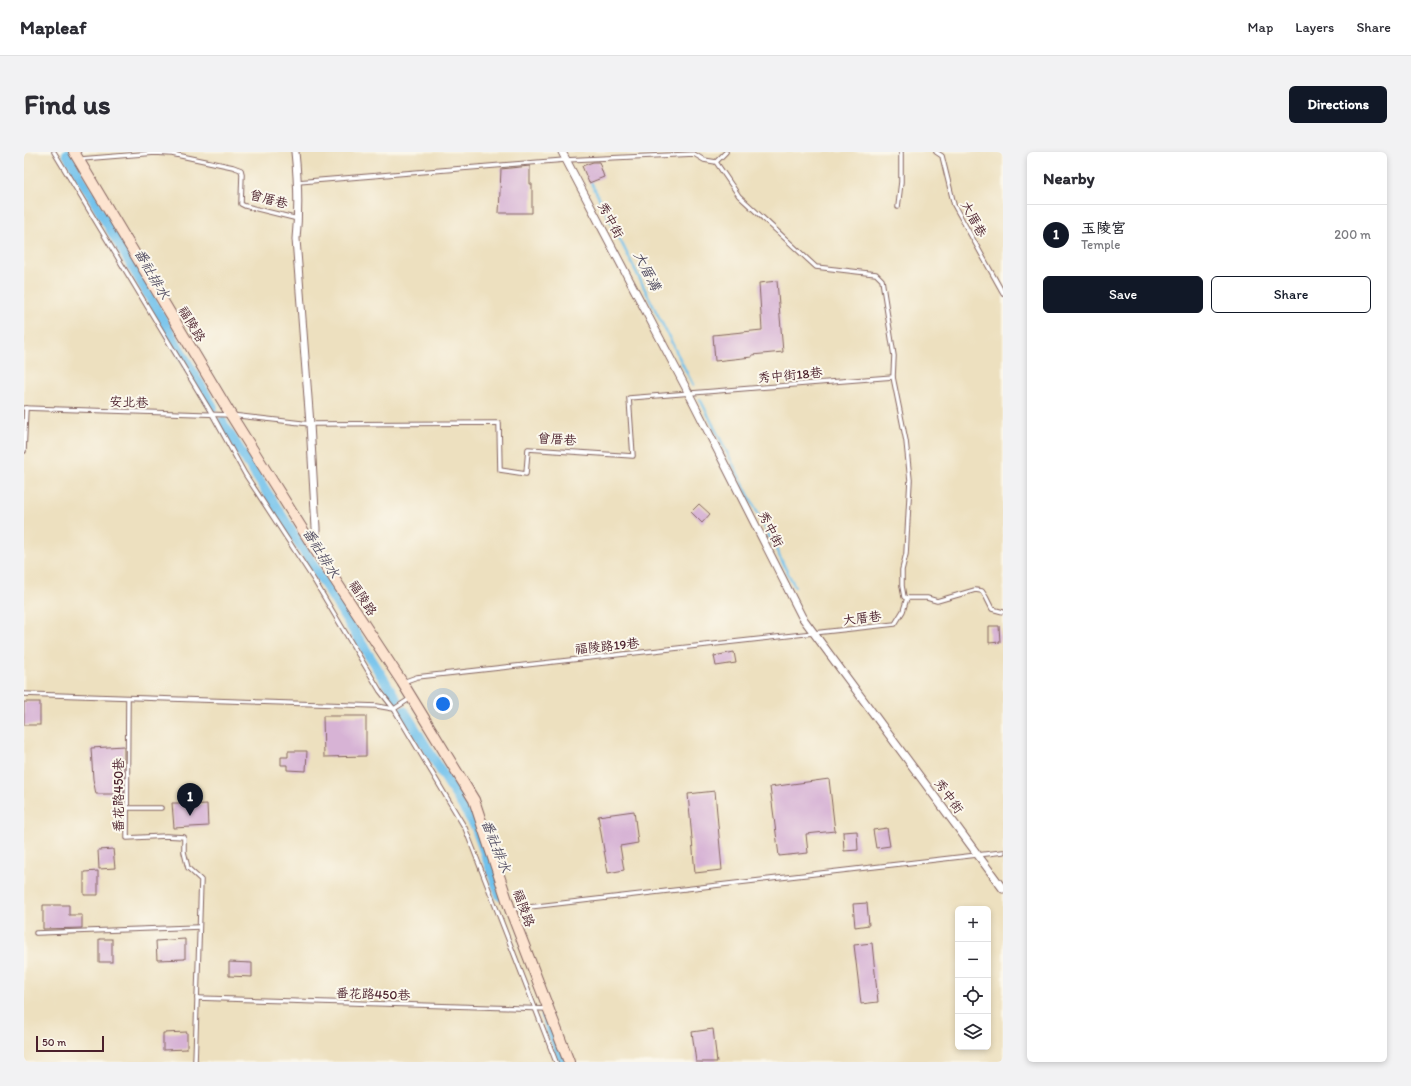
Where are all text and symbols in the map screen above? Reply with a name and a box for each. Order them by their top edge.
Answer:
text: Mapleaf [20,16,86,39]
text: Map [1248,19,1273,36]
text: Layers [1295,19,1334,36]
text: Share [1356,19,1391,36]
button: Directions [1289,86,1387,123]
text: Find us [24,87,111,121]
text: Nearby [1043,168,1095,188]
street label: 曾厝巷 [248,187,290,211]
street label: 大厝巷 [958,198,990,240]
street label: 秀中街 [595,199,627,241]
text: 玉陵宮 [1081,219,1126,237]
text: 1 [1053,227,1059,242]
text: 200 m [1334,227,1371,242]
text: Temple [1081,237,1120,252]
water label: 番社排水 [131,246,174,303]
water label: 大厝溝 [630,248,665,294]
button: Save [1043,276,1203,313]
button: Share [1211,276,1371,313]
street label: 福陵路 [176,303,208,345]
street label: 秀中街18巷 [757,365,823,385]
street label: 安北巷 [109,394,149,410]
street label: 曾厝巷 [537,430,577,448]
street label: 秀中街 [755,508,787,550]
water label: 番社排水 [299,525,344,582]
street label: 福陵路 [346,578,380,618]
street label: 大厝巷 [842,608,882,628]
street label: 福陵路19巷 [574,635,640,657]
your location [433,694,453,714]
street label: 番花路450巷 [111,758,126,832]
street label: 秀中街 [931,776,967,816]
pin: 1 [177,783,203,816]
water label: 番社排水 [478,817,515,876]
street label: 福陵路 [510,887,538,929]
map controls [955,906,991,1050]
button: + [955,906,991,942]
button: − [955,942,991,978]
button: locate [955,978,991,1014]
street label: 番花路450巷 [335,985,411,1003]
button: layers [955,1014,991,1050]
scale bar [36,1034,104,1053]
text: 50 m [42,1036,66,1049]

